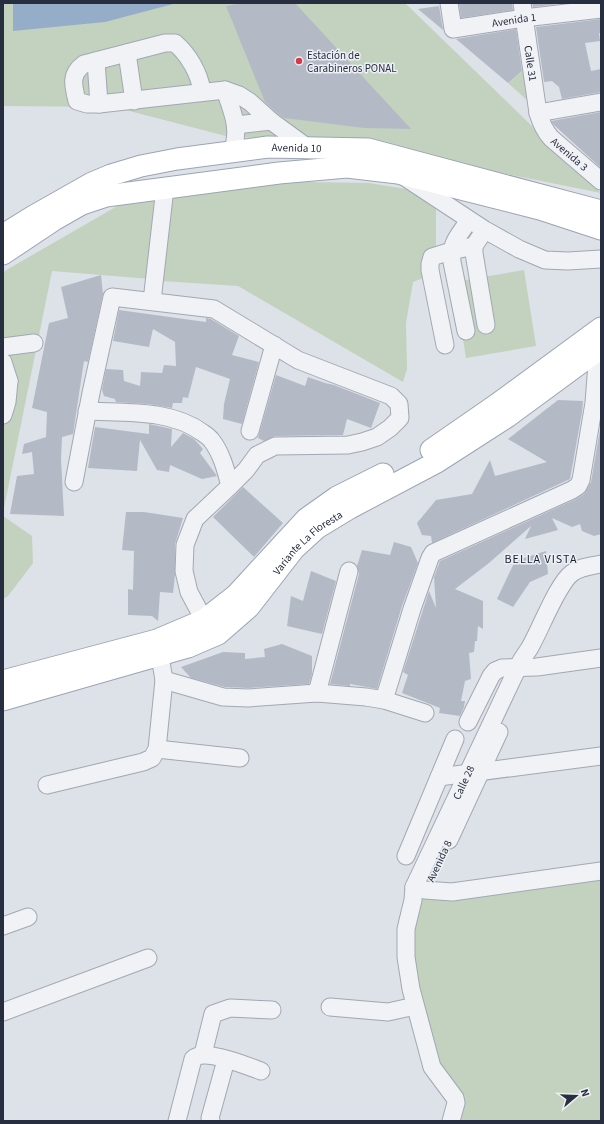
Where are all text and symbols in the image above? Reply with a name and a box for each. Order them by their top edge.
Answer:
street label: Avenida 1 [491,10,537,31]
street label: Calle 31 [520,45,540,82]
place label: Estación de Carabineros PONAL [307,48,397,76]
marker: Estación de Carabineros PONAL [294,56,304,66]
street label: Avenida 3 [547,134,591,175]
street label: Avenida 10 [271,140,322,156]
street label: Variante La Floresta [270,507,345,578]
district label: BELLA VISTA [505,551,577,568]
street label: Calle 28 [449,763,479,802]
street label: Avenida 8 [423,837,456,885]
north arrow [556,1076,596,1116]
text: N [577,1087,593,1099]

